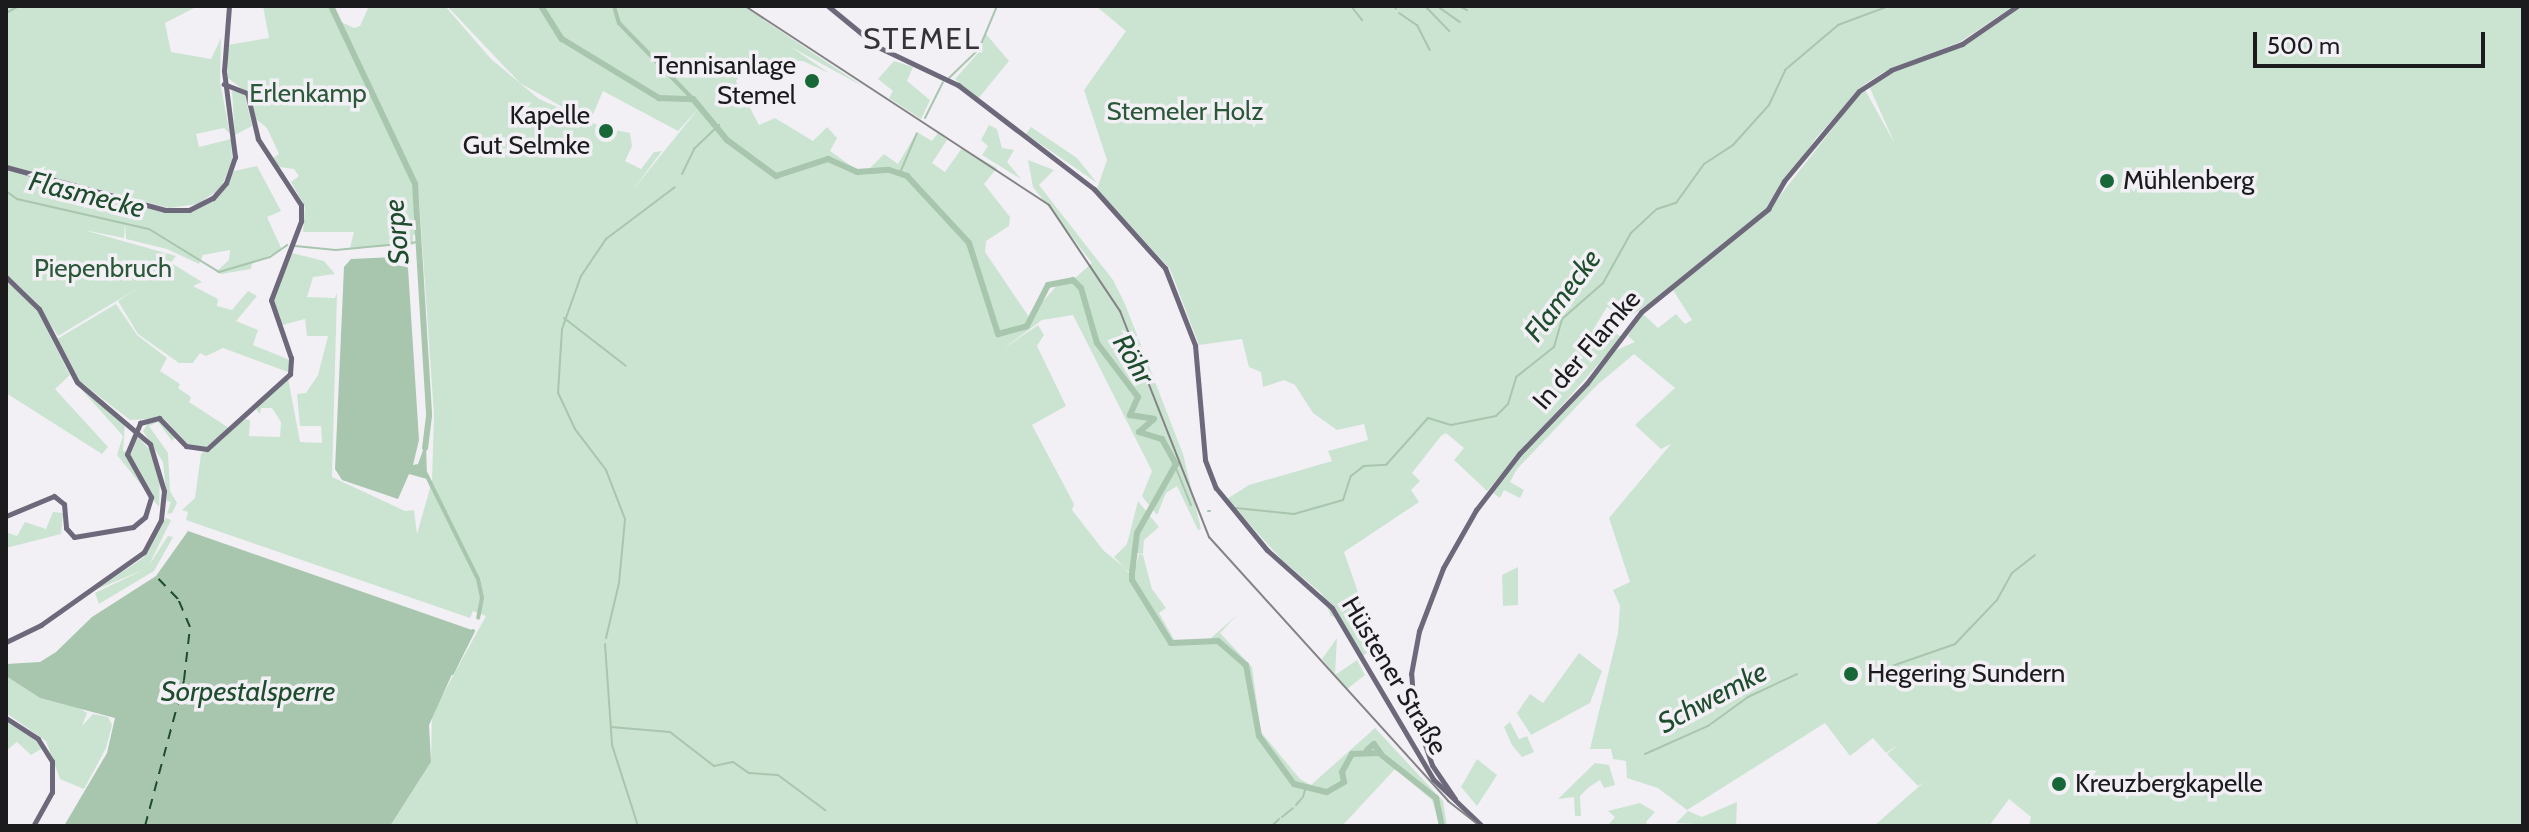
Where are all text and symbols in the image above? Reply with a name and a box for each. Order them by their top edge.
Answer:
scale bar [2257,16,2489,66]
district label: STEMEL [863,21,981,57]
text: 500 m [2267,31,2340,60]
place label: Tennisanlage Stemel [654,50,796,112]
marker: Tennisanlage Stemel [803,72,821,90]
park label: Erlenkamp [249,78,367,110]
park label: Stemeler Holz [1107,96,1263,128]
place label: Kapelle Gut Selmke [463,100,590,162]
marker: Kapelle Gut Selmke [597,122,615,140]
water label: Flasmecke [26,163,148,225]
place label: Mühlenberg [2123,165,2254,197]
marker: Mühlenberg [2098,172,2116,190]
water label: Sorpe [376,198,416,266]
water label: Flamecke [1516,242,1608,348]
park label: Piepenbruch [34,253,172,285]
street label: In der Flamke [1527,284,1647,416]
water label: Röhr [1106,328,1162,390]
street label: Hüstener Straße [1335,591,1453,761]
water label: Schwemke [1652,654,1772,740]
place label: Hegering Sundern [1867,658,2065,690]
marker: Hegering Sundern [1842,665,1860,683]
water label: Sorpestalsperre [161,674,335,708]
place label: Kreuzbergkapelle [2075,768,2263,800]
marker: Kreuzbergkapelle [2050,775,2068,793]

